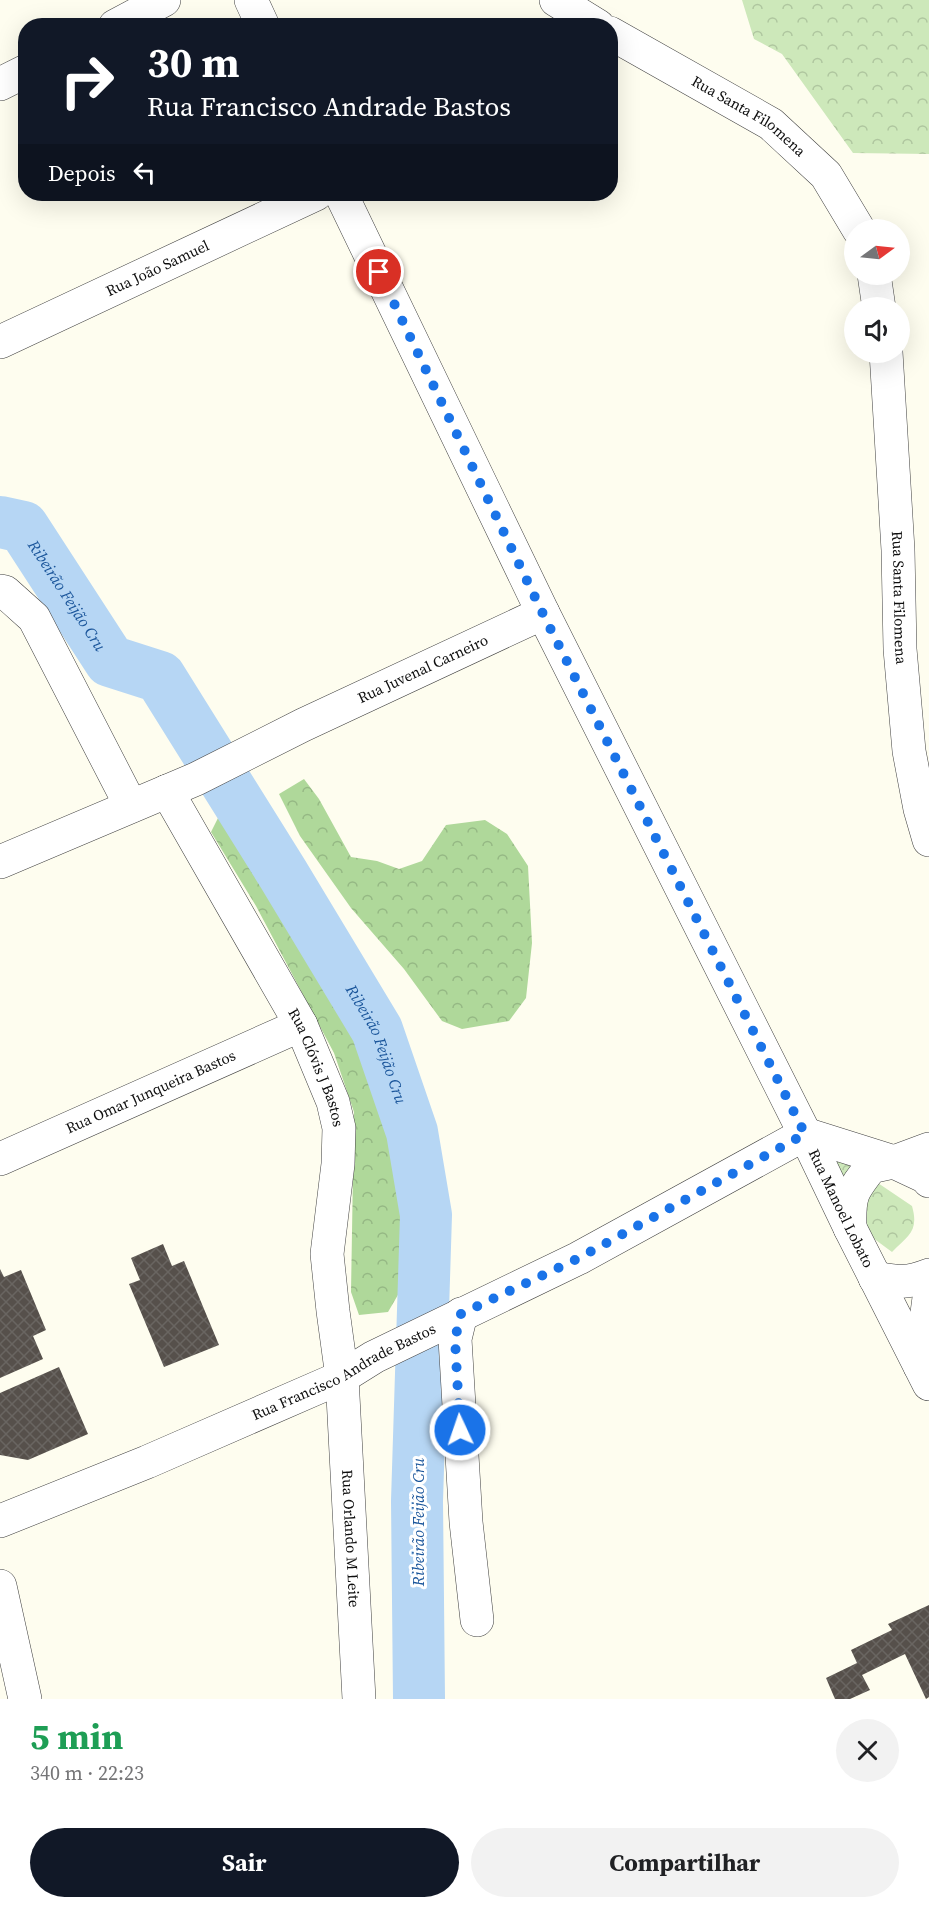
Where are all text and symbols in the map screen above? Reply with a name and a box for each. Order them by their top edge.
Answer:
text: 30 m [147,33,240,91]
icon: right [48,42,126,120]
street label: Rua Santa Filomena [688,70,811,161]
text: Rua Francisco Andrade Bastos [147,88,511,125]
icon: left [128,156,161,189]
text: Depois [48,158,116,188]
north arrow [844,219,910,285]
map controls [844,219,910,363]
street label: Rua João Samuel [102,234,213,301]
pin [353,246,404,297]
icon: arrive [362,255,395,288]
button: sound [844,297,910,363]
street label: Rua Santa Filomena [887,530,912,666]
water label: Ribeirão Feijão Cru [23,535,112,656]
street label: Rua Juvenal Carneiro [354,629,491,708]
water label: Ribeirão Feijão Cru [340,979,413,1107]
street label: Rua Clóvis J Bastos [284,1004,349,1129]
street label: Rua Omar Junqueira Bastos [62,1044,239,1138]
street label: Rua Manoel Lobato [804,1145,879,1271]
street label: Rua Francisco Andrade Bastos [248,1318,439,1425]
position arrow [428,1398,492,1462]
water label: Ribeirão Feijão Cru [407,1457,429,1587]
street label: Rua Orlando M Leite [337,1469,365,1608]
text: 5 min [30,1712,123,1761]
button: close [836,1719,899,1782]
text: 340 m · 22:23 [30,1759,144,1787]
button: Sair [30,1828,459,1897]
button: Compartilhar [471,1828,899,1897]

